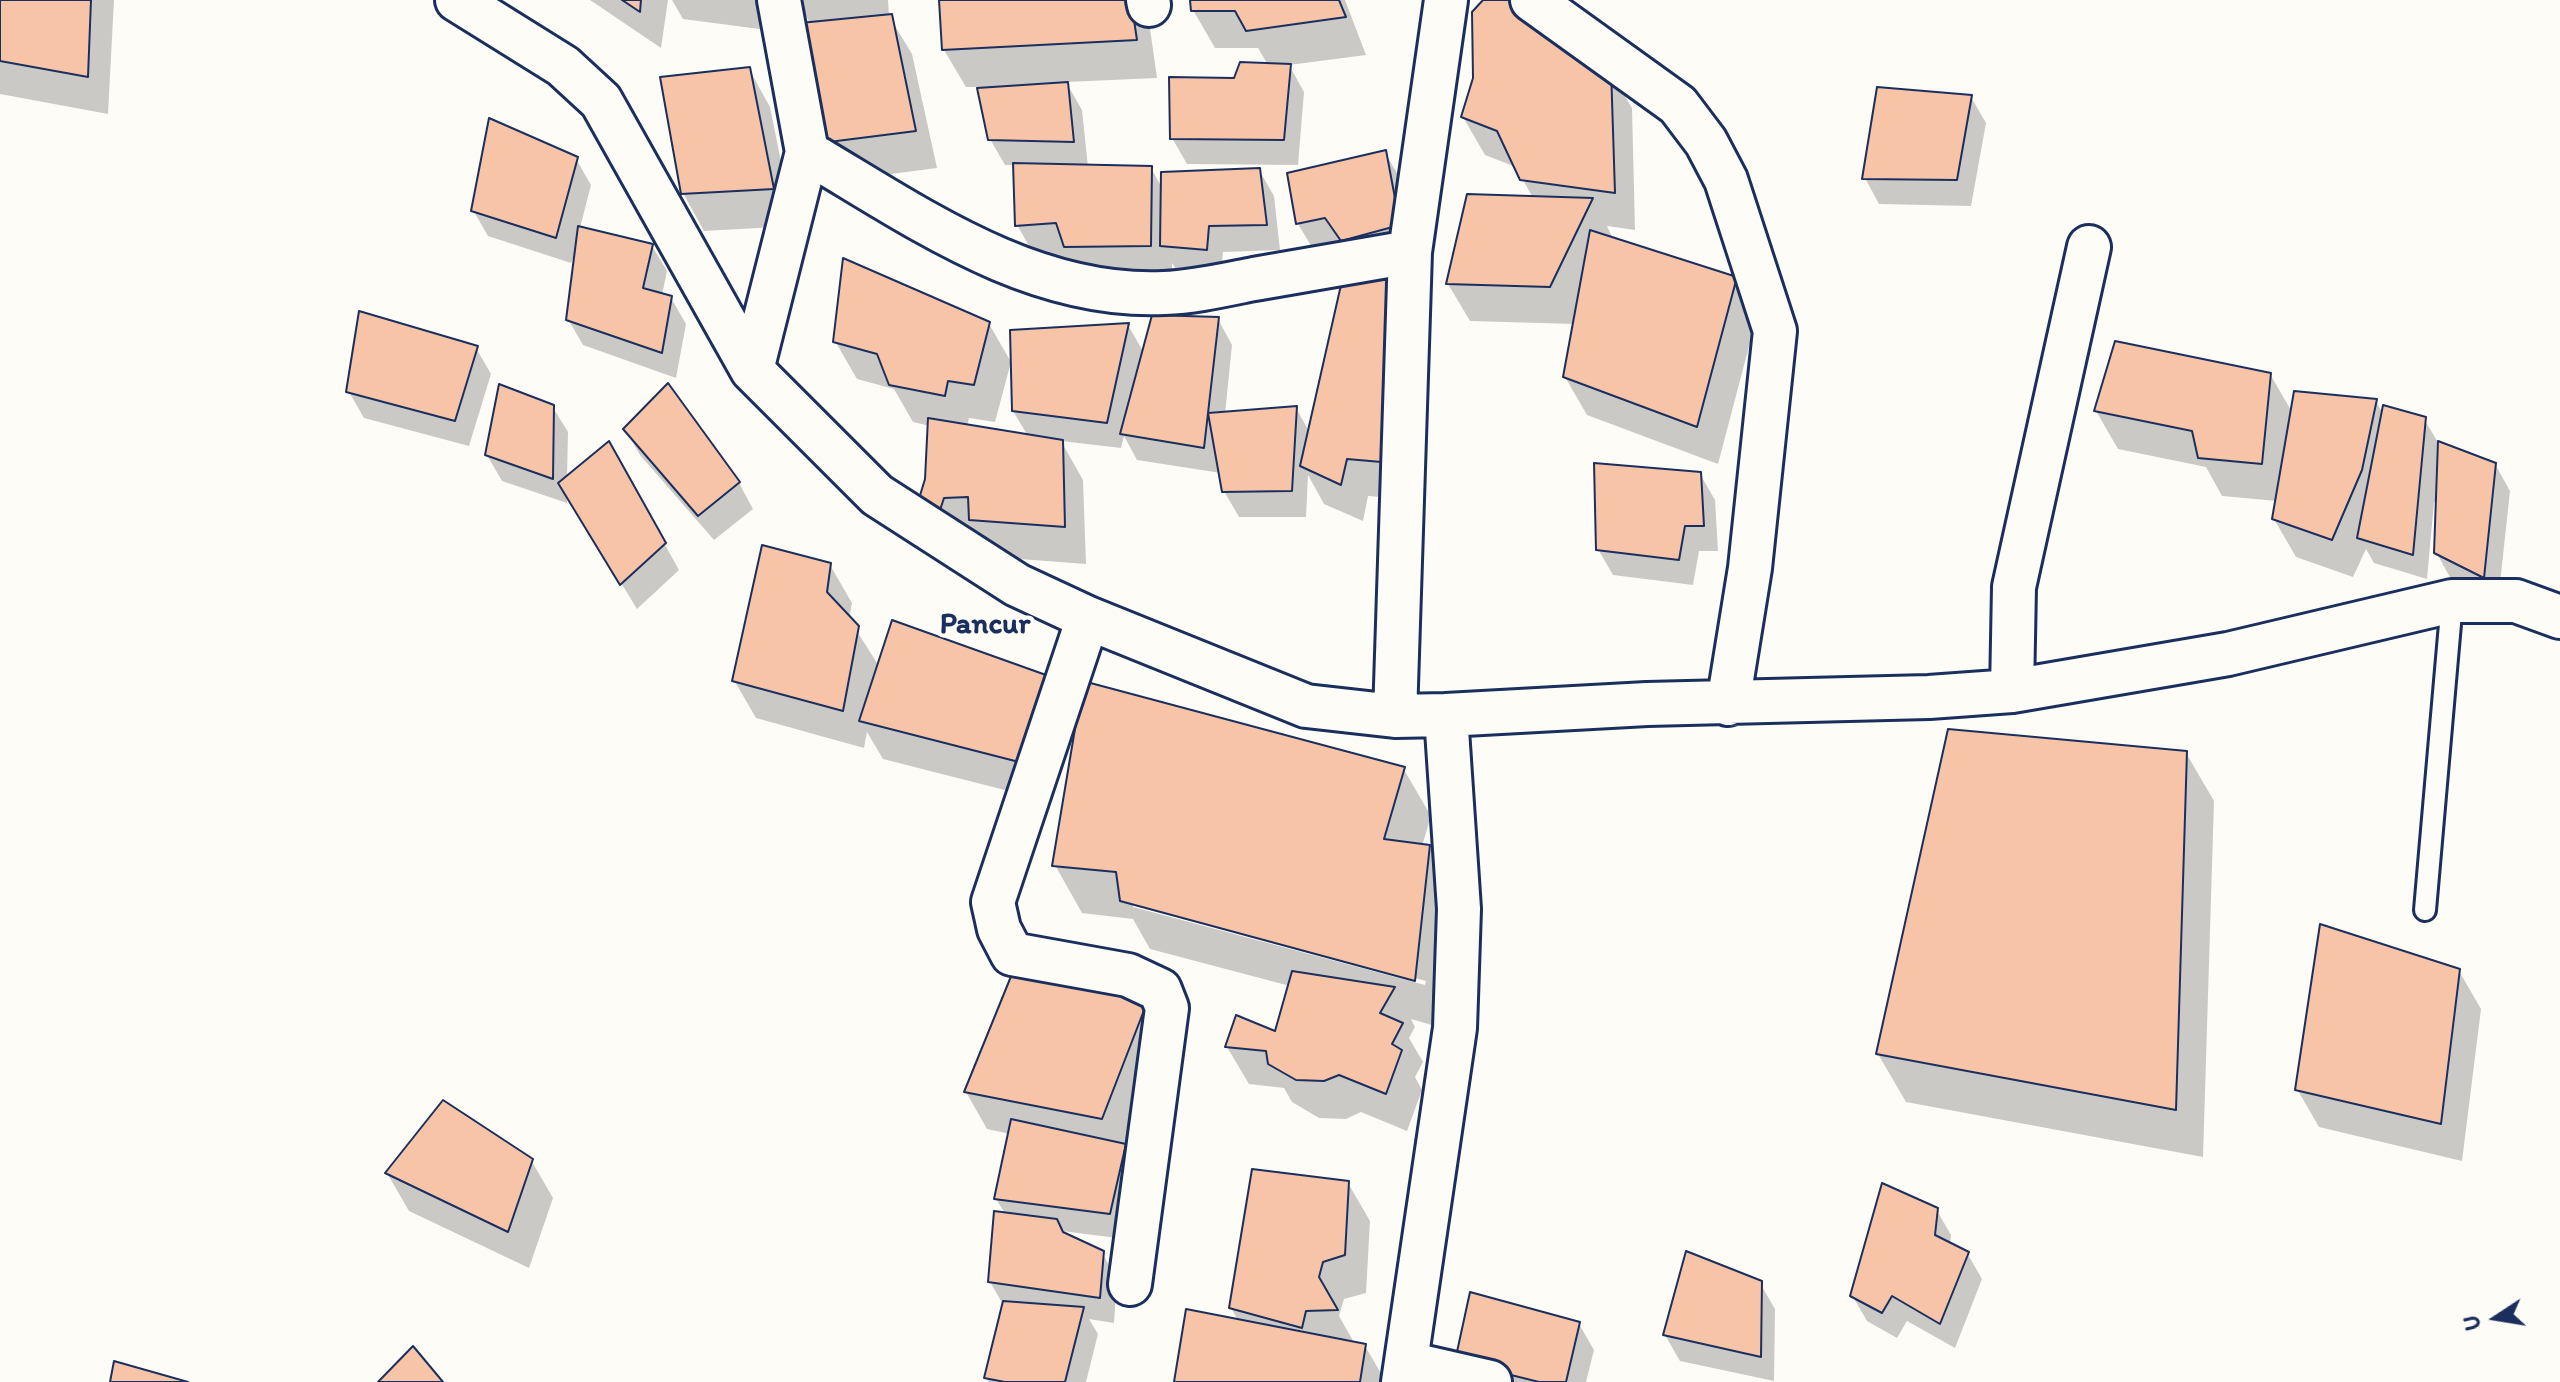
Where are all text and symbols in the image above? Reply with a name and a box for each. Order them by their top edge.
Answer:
district label: Pancur [940,607,1030,643]
north arrow [2456,1278,2536,1358]
text: U [2457,1313,2487,1333]

